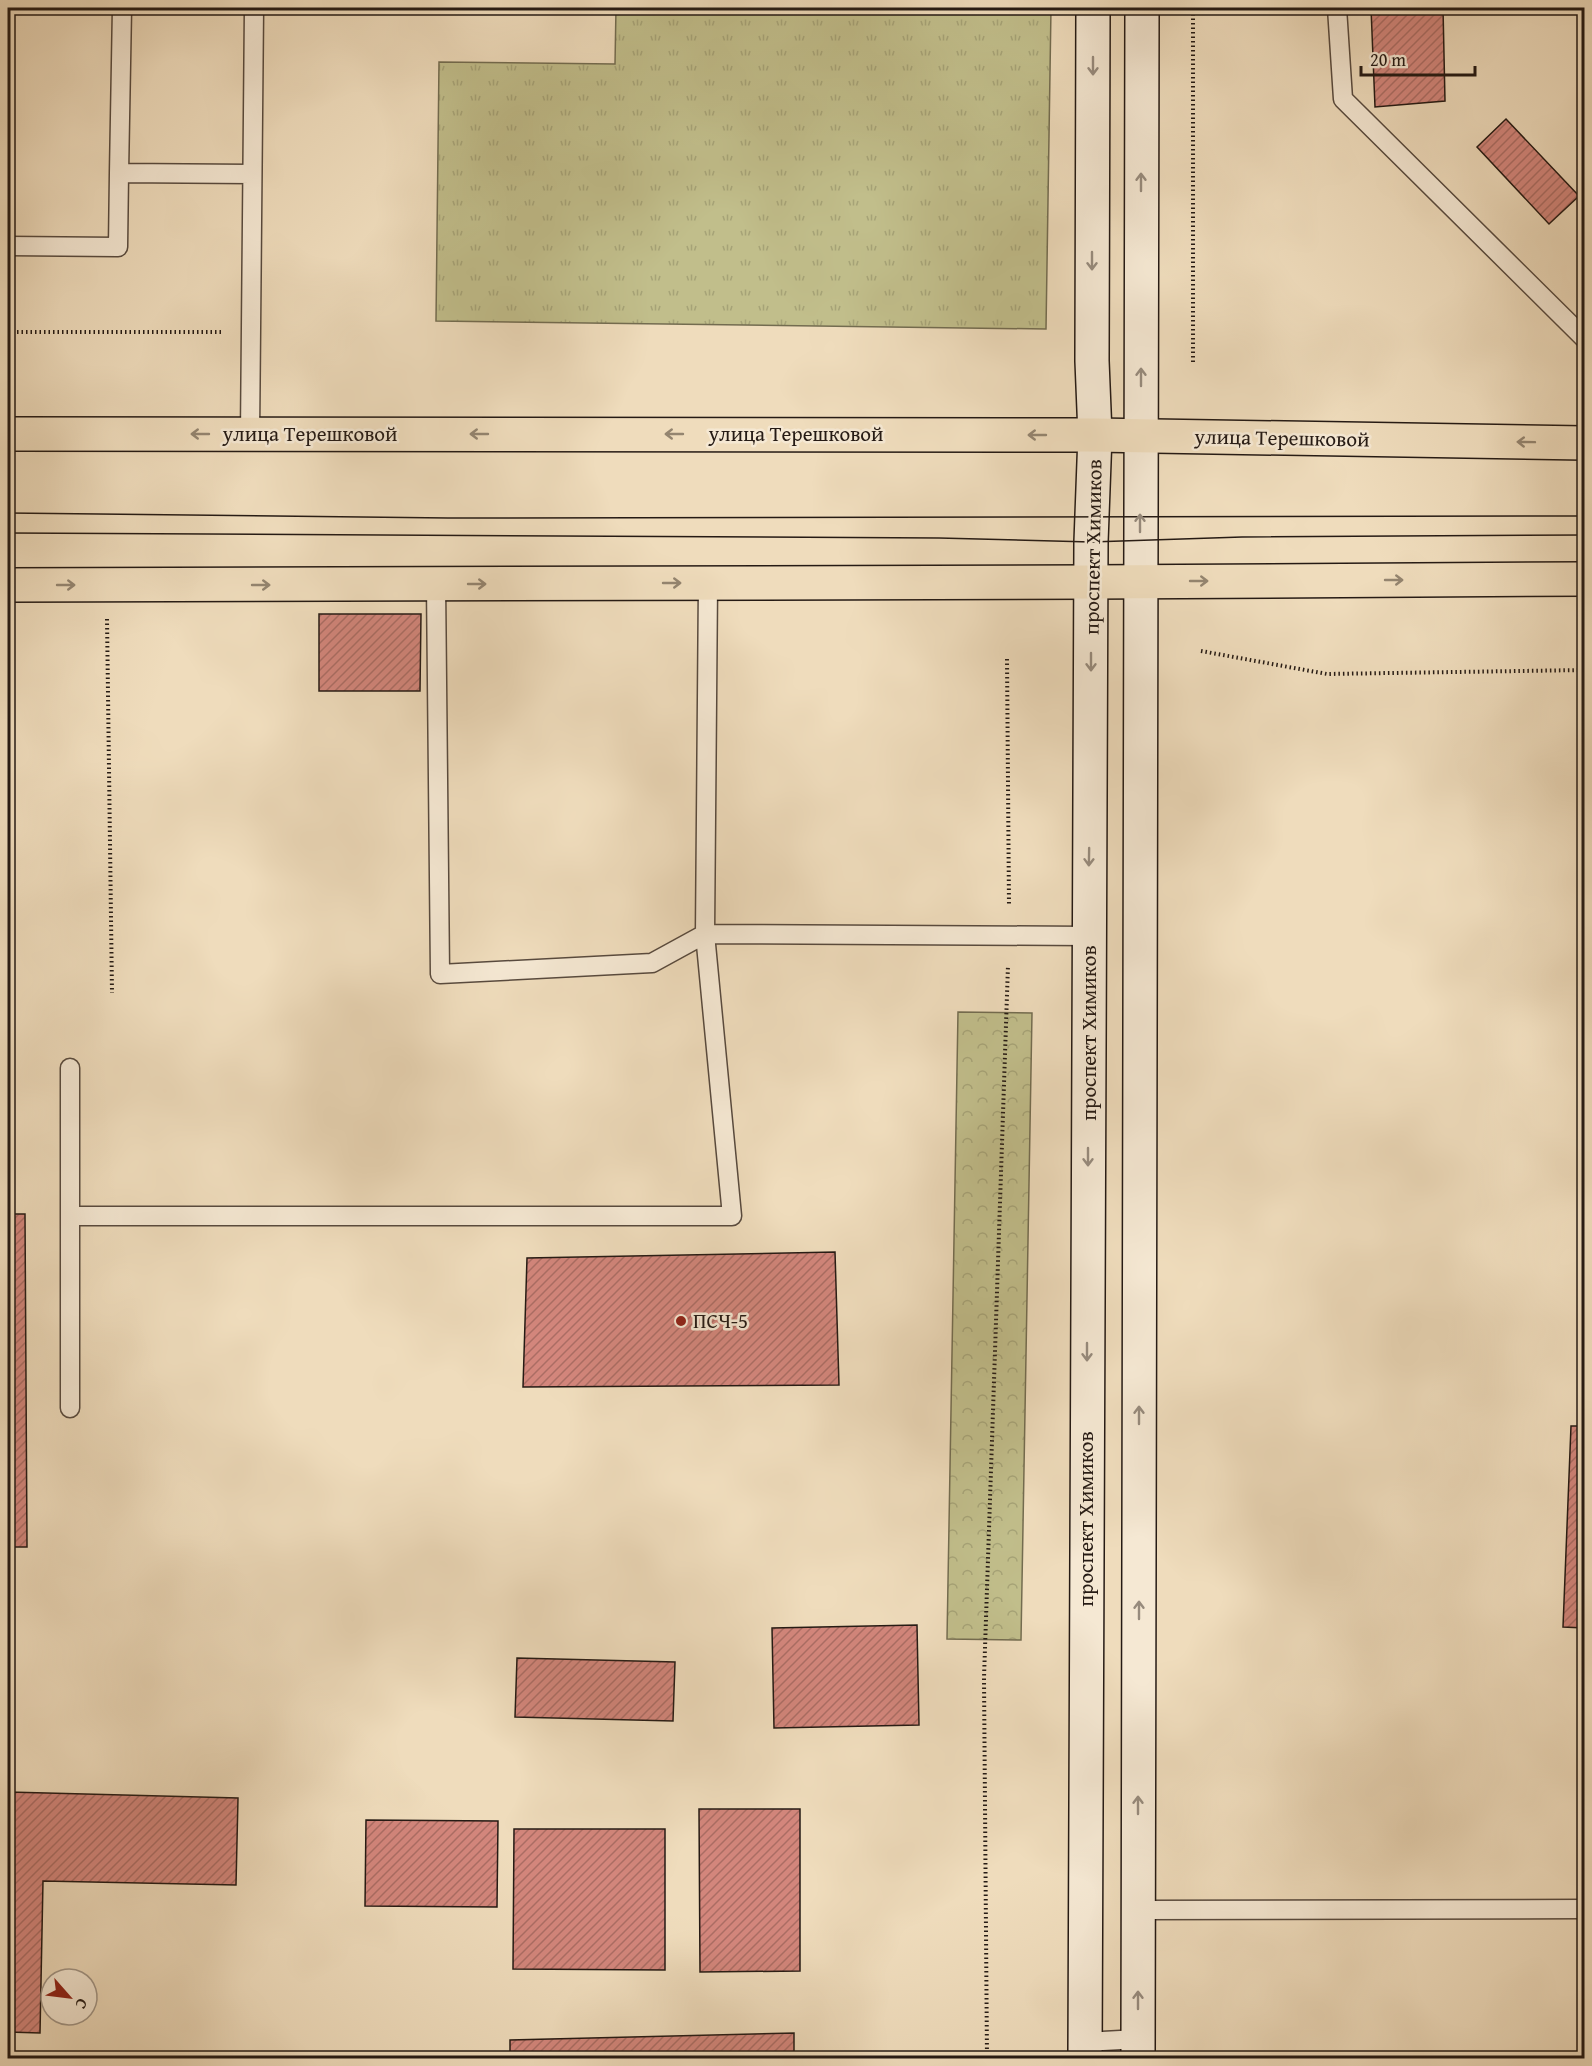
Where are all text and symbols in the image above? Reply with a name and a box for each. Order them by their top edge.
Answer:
scale bar [1361,39,1475,77]
text: 20 m [1370,46,1406,73]
one-way arrow [1087,55,1099,75]
one-way arrow [1135,173,1147,193]
one-way arrow [1086,250,1098,270]
one-way arrow [1135,368,1147,388]
street label: улица Терешковой [221,418,398,449]
street label: улица Терешковой [707,418,884,449]
street label: улица Терешковой [1193,420,1370,455]
one-way arrow [190,428,210,440]
one-way arrow [469,428,489,440]
one-way arrow [664,428,684,440]
one-way arrow [1027,429,1047,441]
one-way arrow [1517,436,1537,448]
street label: проспект Химиков [1075,459,1110,635]
one-way arrow [1134,513,1146,533]
one-way arrow [1384,574,1404,586]
one-way arrow [1189,575,1209,587]
one-way arrow [661,577,681,589]
one-way arrow [466,578,486,590]
one-way arrow [55,579,75,591]
one-way arrow [250,579,270,591]
one-way arrow [1086,651,1097,671]
one-way arrow [1083,846,1095,866]
street label: проспект Химиков [1073,945,1104,1121]
one-way arrow [1082,1146,1094,1166]
place label: ПСЧ-5 [693,1305,748,1336]
marker: ПСЧ-5 [674,1314,688,1328]
one-way arrow [1081,1341,1093,1361]
one-way arrow [1133,1406,1145,1426]
street label: проспект Химиков [1070,1431,1101,1607]
one-way arrow [1133,1601,1145,1621]
one-way arrow [1132,1796,1144,1816]
north arrow [39,1967,99,2027]
one-way arrow [1132,1991,1144,2011]
text: С [70,1994,95,2014]

